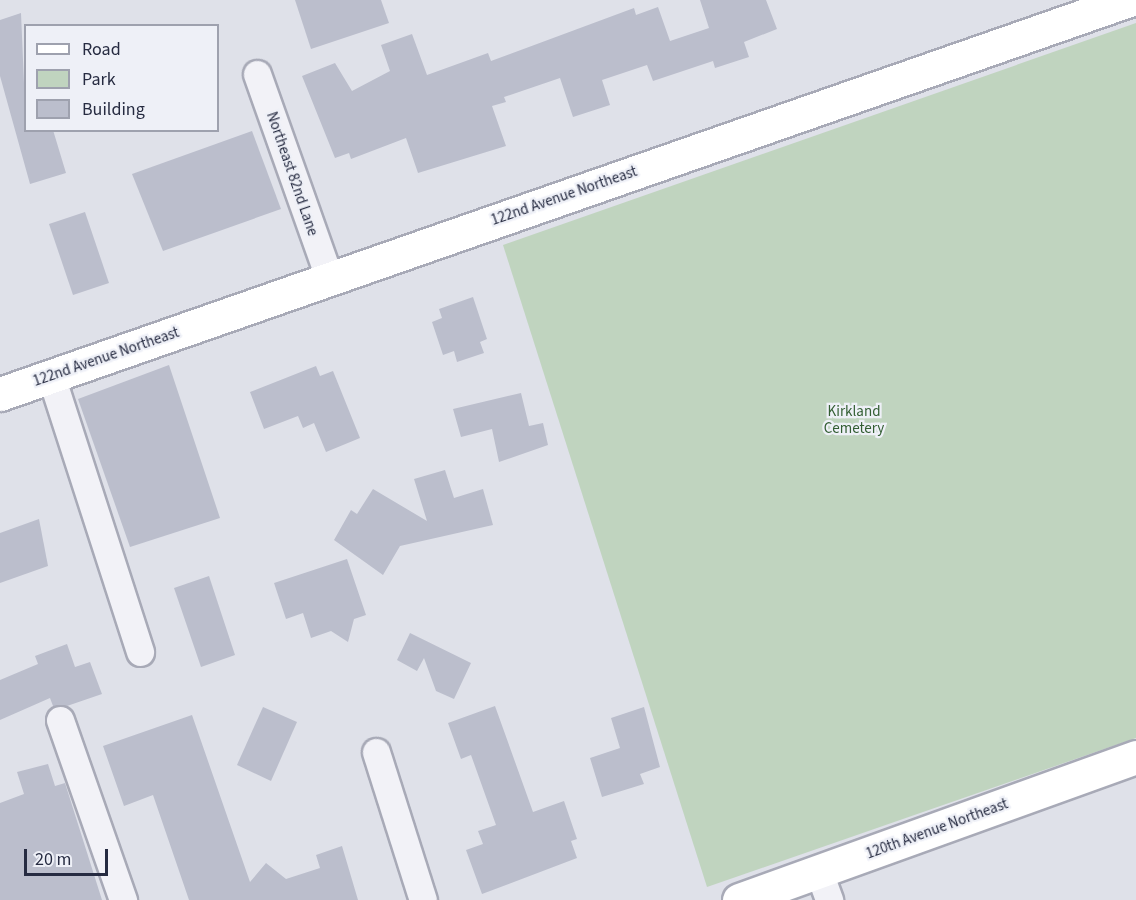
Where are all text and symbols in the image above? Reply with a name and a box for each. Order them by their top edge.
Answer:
legend [24,24,219,132]
text: Road [82,37,121,62]
text: Park [82,67,116,92]
text: Building [82,97,145,122]
street label: Northeast 82nd Lane [262,110,322,238]
street label: 122nd Avenue Northeast [489,163,639,229]
street label: 122nd Avenue Northeast [31,324,181,390]
park label: Kirkland Cemetery [824,402,884,437]
street label: 120th Avenue Northeast [863,795,1011,863]
scale bar [27,837,111,875]
text: 20 m [35,847,71,872]

